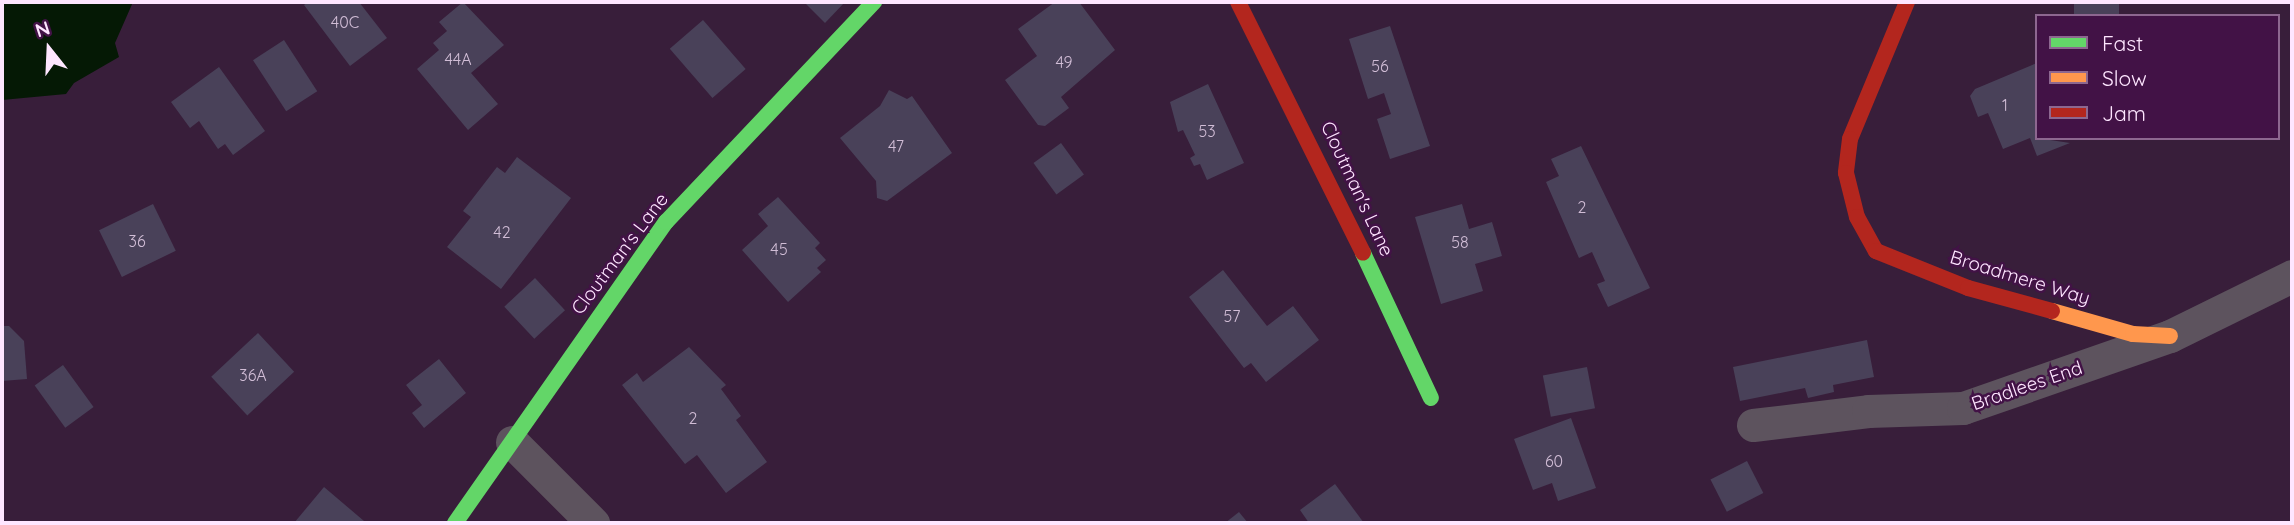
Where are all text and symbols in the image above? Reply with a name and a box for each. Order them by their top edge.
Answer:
house number: 40C [331,12,359,32]
north arrow [14,14,84,84]
legend [2035,14,2280,140]
text: N [32,15,53,43]
text: Fast [2102,30,2143,56]
house number: 44A [444,49,472,69]
house number: 49 [1055,52,1073,72]
house number: 56 [1371,56,1389,76]
text: Slow [2102,65,2147,91]
house number: 1 [2002,95,2008,115]
text: Jam [2102,100,2146,126]
street label: Cloutman's Lane [1316,118,1398,260]
house number: 53 [1198,121,1216,141]
house number: 47 [888,136,904,156]
street label: Cloutman's Lane [567,189,673,319]
house number: 2 [1578,197,1586,217]
house number: 42 [493,222,511,242]
house number: 36 [129,231,145,251]
house number: 58 [1451,232,1469,252]
house number: 45 [770,239,788,259]
street label: Broadmere Way [1947,246,2093,310]
house number: 57 [1224,306,1240,326]
street label: Bradlees End [1969,356,2085,416]
house number: 36A [239,365,267,385]
house number: 2 [689,408,697,428]
house number: 60 [1545,451,1563,471]

